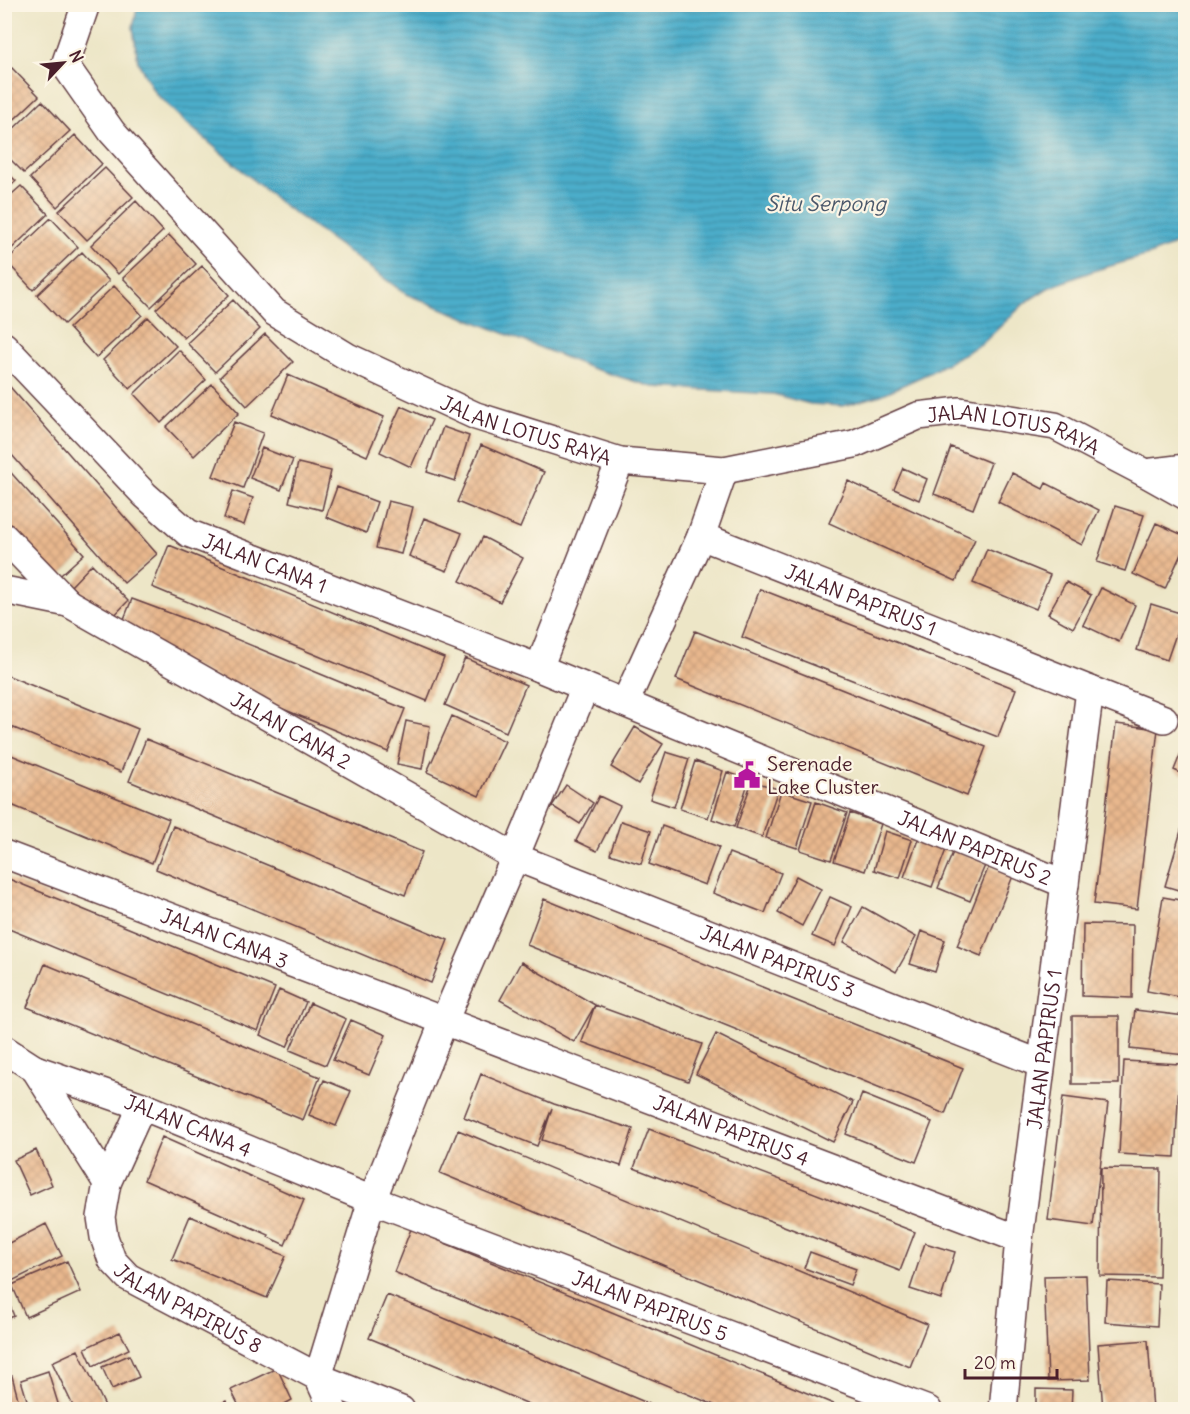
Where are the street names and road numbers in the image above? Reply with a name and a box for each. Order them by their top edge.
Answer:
street label: JALAN LOTUS RAYA [437,389,615,470]
street label: JALAN LOTUS RAYA [926,398,1104,460]
street label: JALAN CANA 1 [199,527,331,598]
street label: JALAN PAPIRUS 1 [782,558,940,640]
street label: JALAN CANA 2 [227,686,356,774]
street label: JALAN PAPIRUS 2 [895,804,1056,890]
street label: JALAN CANA 3 [157,902,292,973]
street label: JALAN PAPIRUS 3 [697,919,859,1002]
street label: JALAN PAPIRUS 1 [1021,968,1066,1131]
street label: JALAN CANA 4 [122,1089,255,1162]
street label: JALAN PAPIRUS 4 [650,1089,813,1171]
street label: JALAN PAPIRUS 8 [109,1258,267,1358]
street label: JALAN PAPIRUS 5 [569,1264,731,1346]

